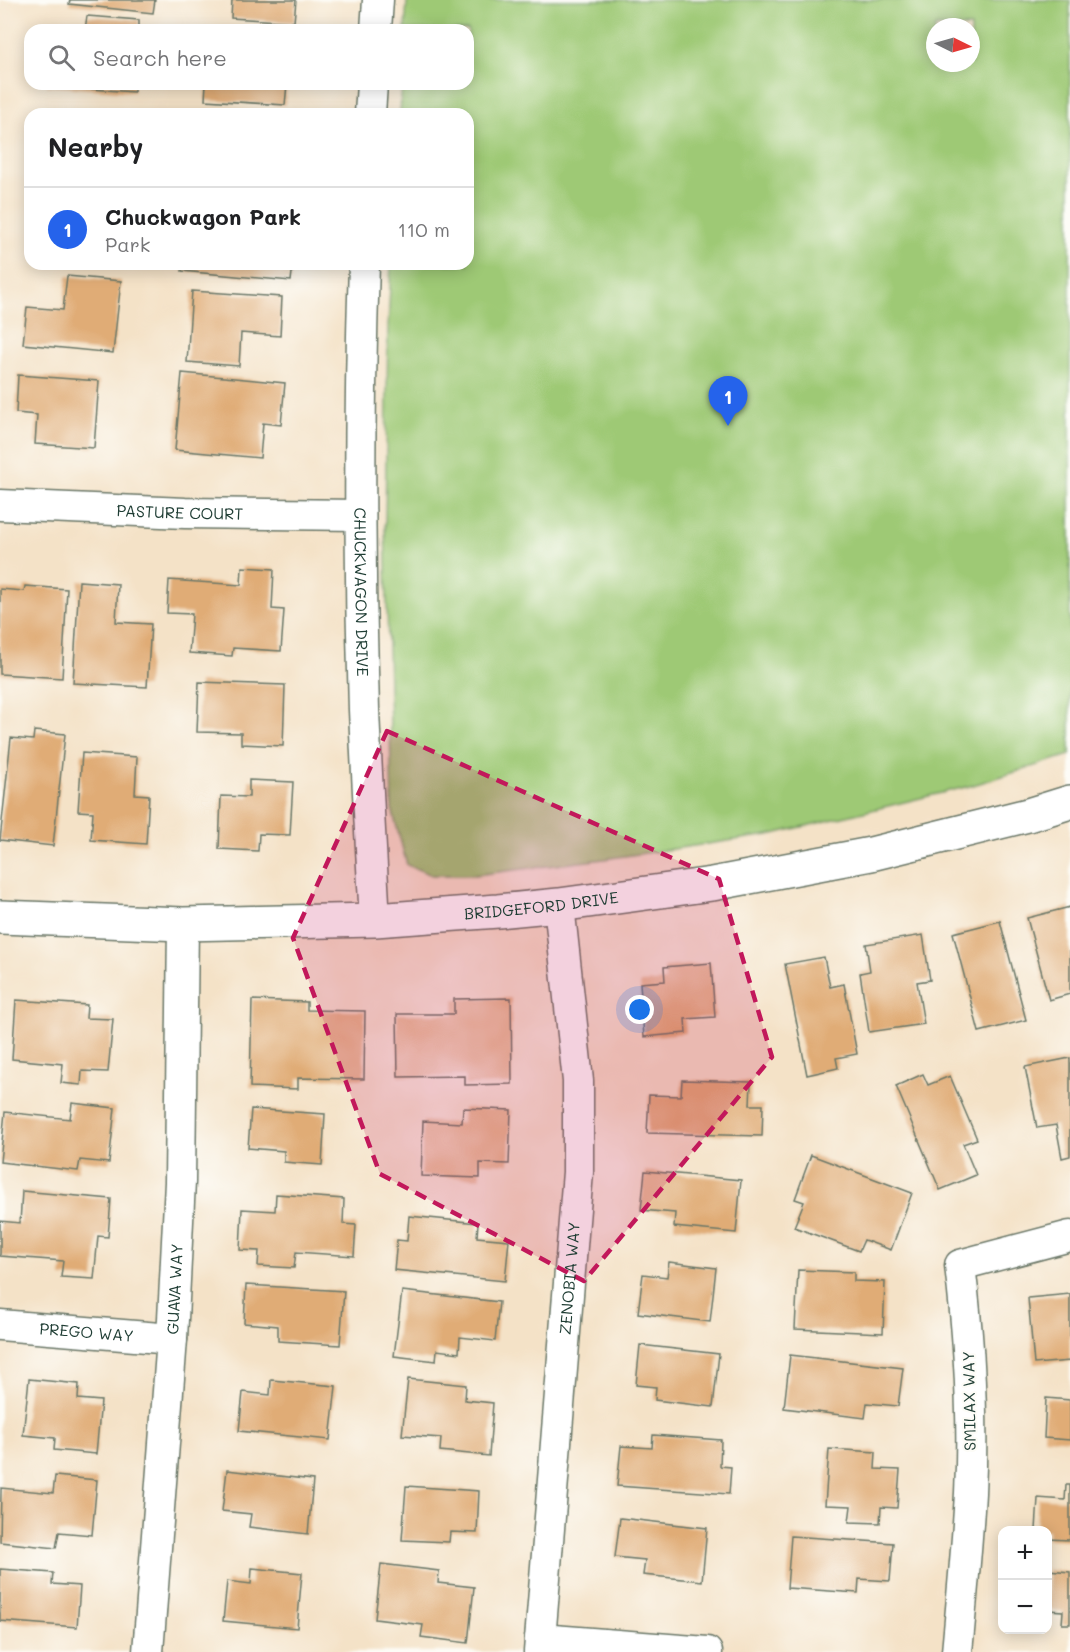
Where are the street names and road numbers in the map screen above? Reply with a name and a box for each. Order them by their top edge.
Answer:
street label: PASTURE COURT [116,499,243,524]
street label: CHUCKWAGON DRIVE [350,507,374,677]
street label: BRIDGEFORD DRIVE [463,886,620,923]
street label: ZENOBIA WAY [554,1221,584,1335]
street label: GUAVA WAY [161,1243,187,1335]
street label: PREGO WAY [39,1317,135,1346]
street label: SMILAX WAY [957,1351,980,1451]

